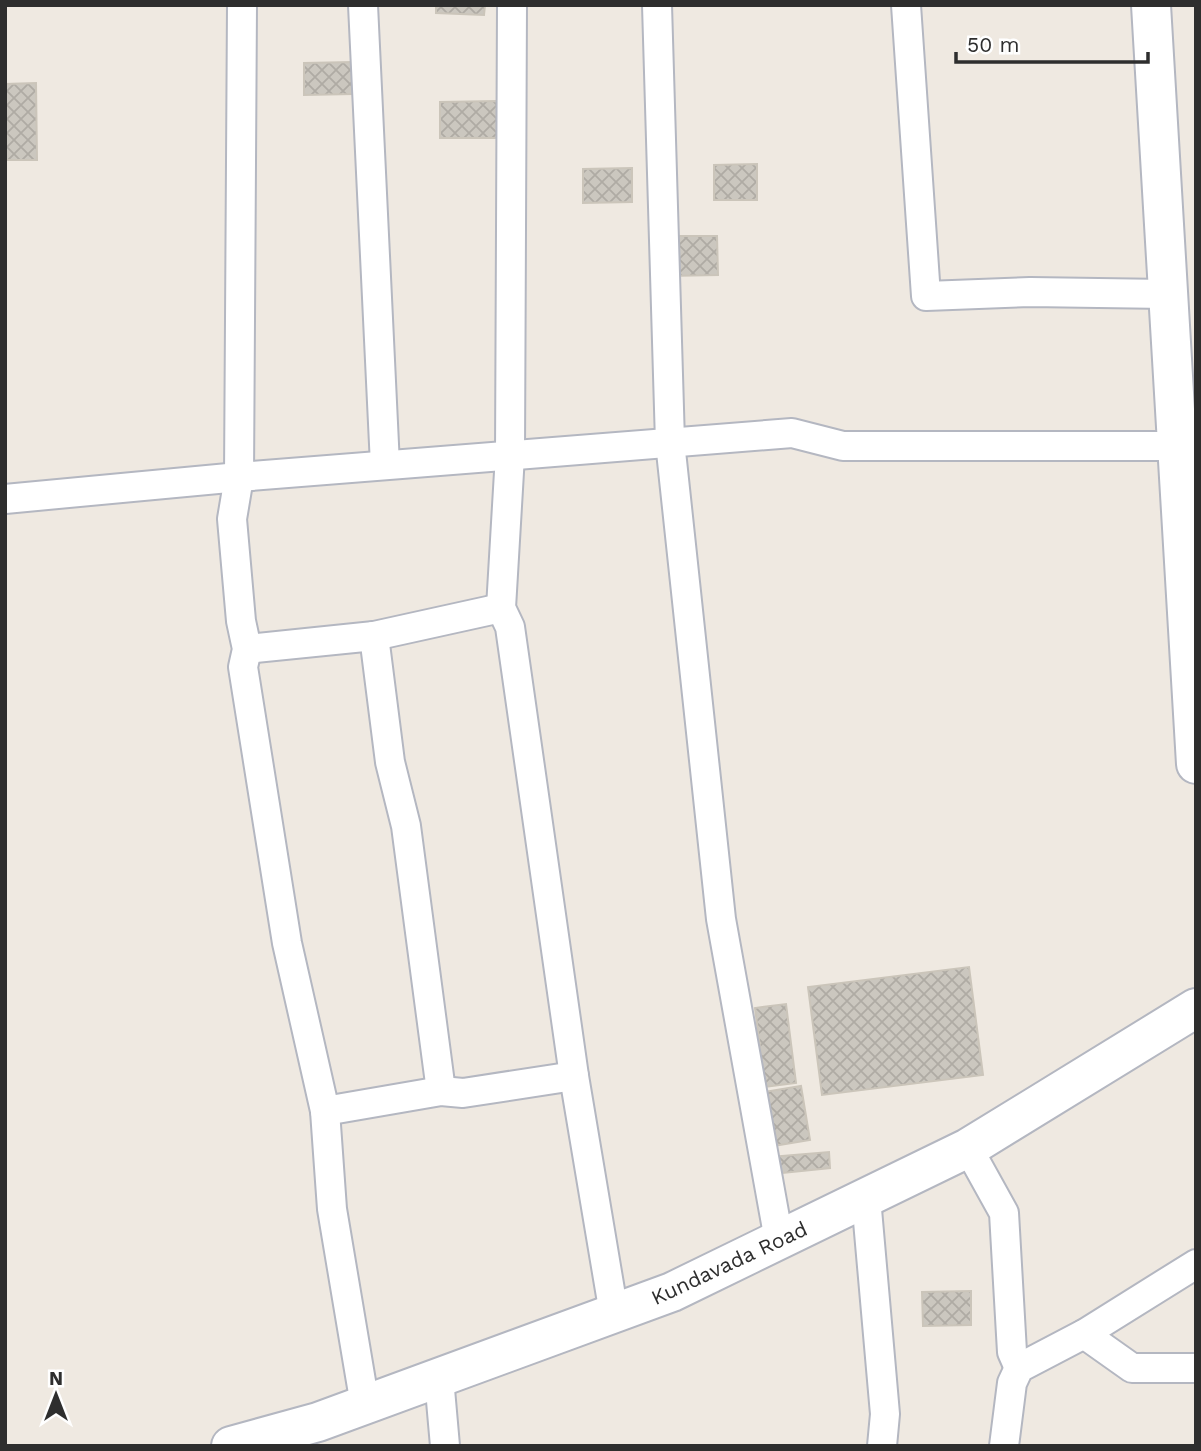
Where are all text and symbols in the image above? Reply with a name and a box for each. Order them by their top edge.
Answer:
scale bar [956,21,1148,65]
text: 50 m [967,32,1019,57]
street label: Kundavada Road [647,1216,811,1310]
north arrow [21,1360,91,1430]
text: N [49,1367,63,1390]

